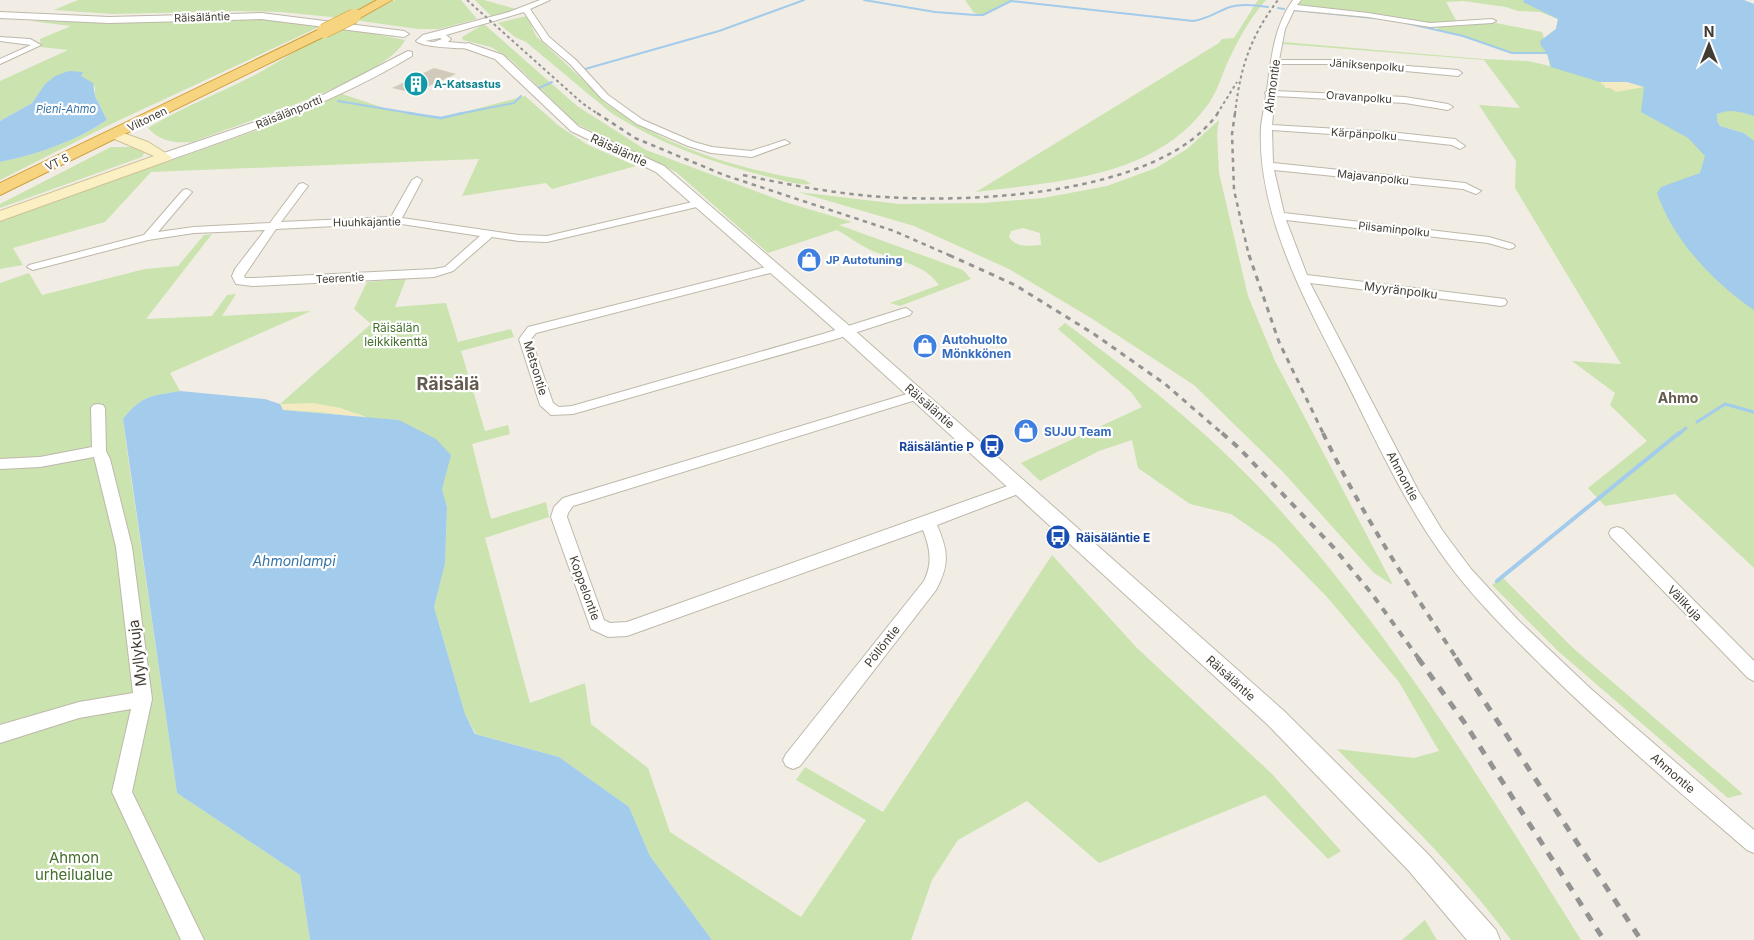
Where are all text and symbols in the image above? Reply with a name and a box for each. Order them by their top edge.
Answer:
street label: Räisäläntie [174,9,230,25]
north arrow [1684,20,1734,70]
text: N [1704,23,1714,40]
street label: Jäniksenpolku [1329,55,1405,75]
street label: Ahmontie [1261,58,1283,114]
building icon: A-Katsastus [403,71,429,97]
place label: A-Katsastus [434,77,501,91]
street label: Oravanpolku [1326,88,1392,106]
street label: Räisälänportti [254,92,324,132]
water label: Pieni-Ahmo [36,102,97,116]
street label: Viitonen [125,103,169,135]
street label: Kärpänpolku [1331,125,1397,143]
street label: Räisäläntie [588,130,650,170]
street label: VT 5 [43,150,71,174]
street label: Majavanpolku [1336,166,1410,188]
street label: Huuhkajantie [333,214,401,230]
street label: Piisaminpolku [1358,218,1430,240]
shop icon: JP Autotuning [796,247,822,273]
place label: JP Autotuning [826,253,902,267]
street label: Teerentie [315,270,365,286]
street label: Myyränpolku [1363,278,1439,302]
park label: Räisälän leikkikenttä [364,320,428,349]
place label: Autohuolto Mönkkönen [942,332,1011,361]
shop icon: Autohuolto Mönkkönen [912,333,938,359]
street label: Metsontie [521,339,551,397]
district label: Räisälä [417,373,479,394]
street label: Räisäläntie [902,380,958,432]
district label: Ahmo [1658,389,1699,406]
shop icon: SUJU Team [1013,418,1039,444]
place label: SUJU Team [1044,424,1112,439]
bus stop icon: Räisäläntie P [979,433,1005,459]
place label: Räisäläntie P [899,439,974,454]
street label: Ahmontie [1384,449,1422,503]
bus stop icon: Räisäläntie E [1045,524,1071,550]
place label: Räisäläntie E [1076,530,1150,545]
water label: Ahmonlampi [251,552,336,569]
street label: Koppelontie [566,554,604,622]
street label: Välikuja [1664,582,1706,624]
street label: Myllykuja [123,619,151,687]
street label: Pöllöntie [861,622,903,670]
street label: Räisäläntie [1203,652,1259,704]
street label: Ahmontie [1648,750,1698,796]
park label: Ahmon urheilualue [35,848,113,884]

